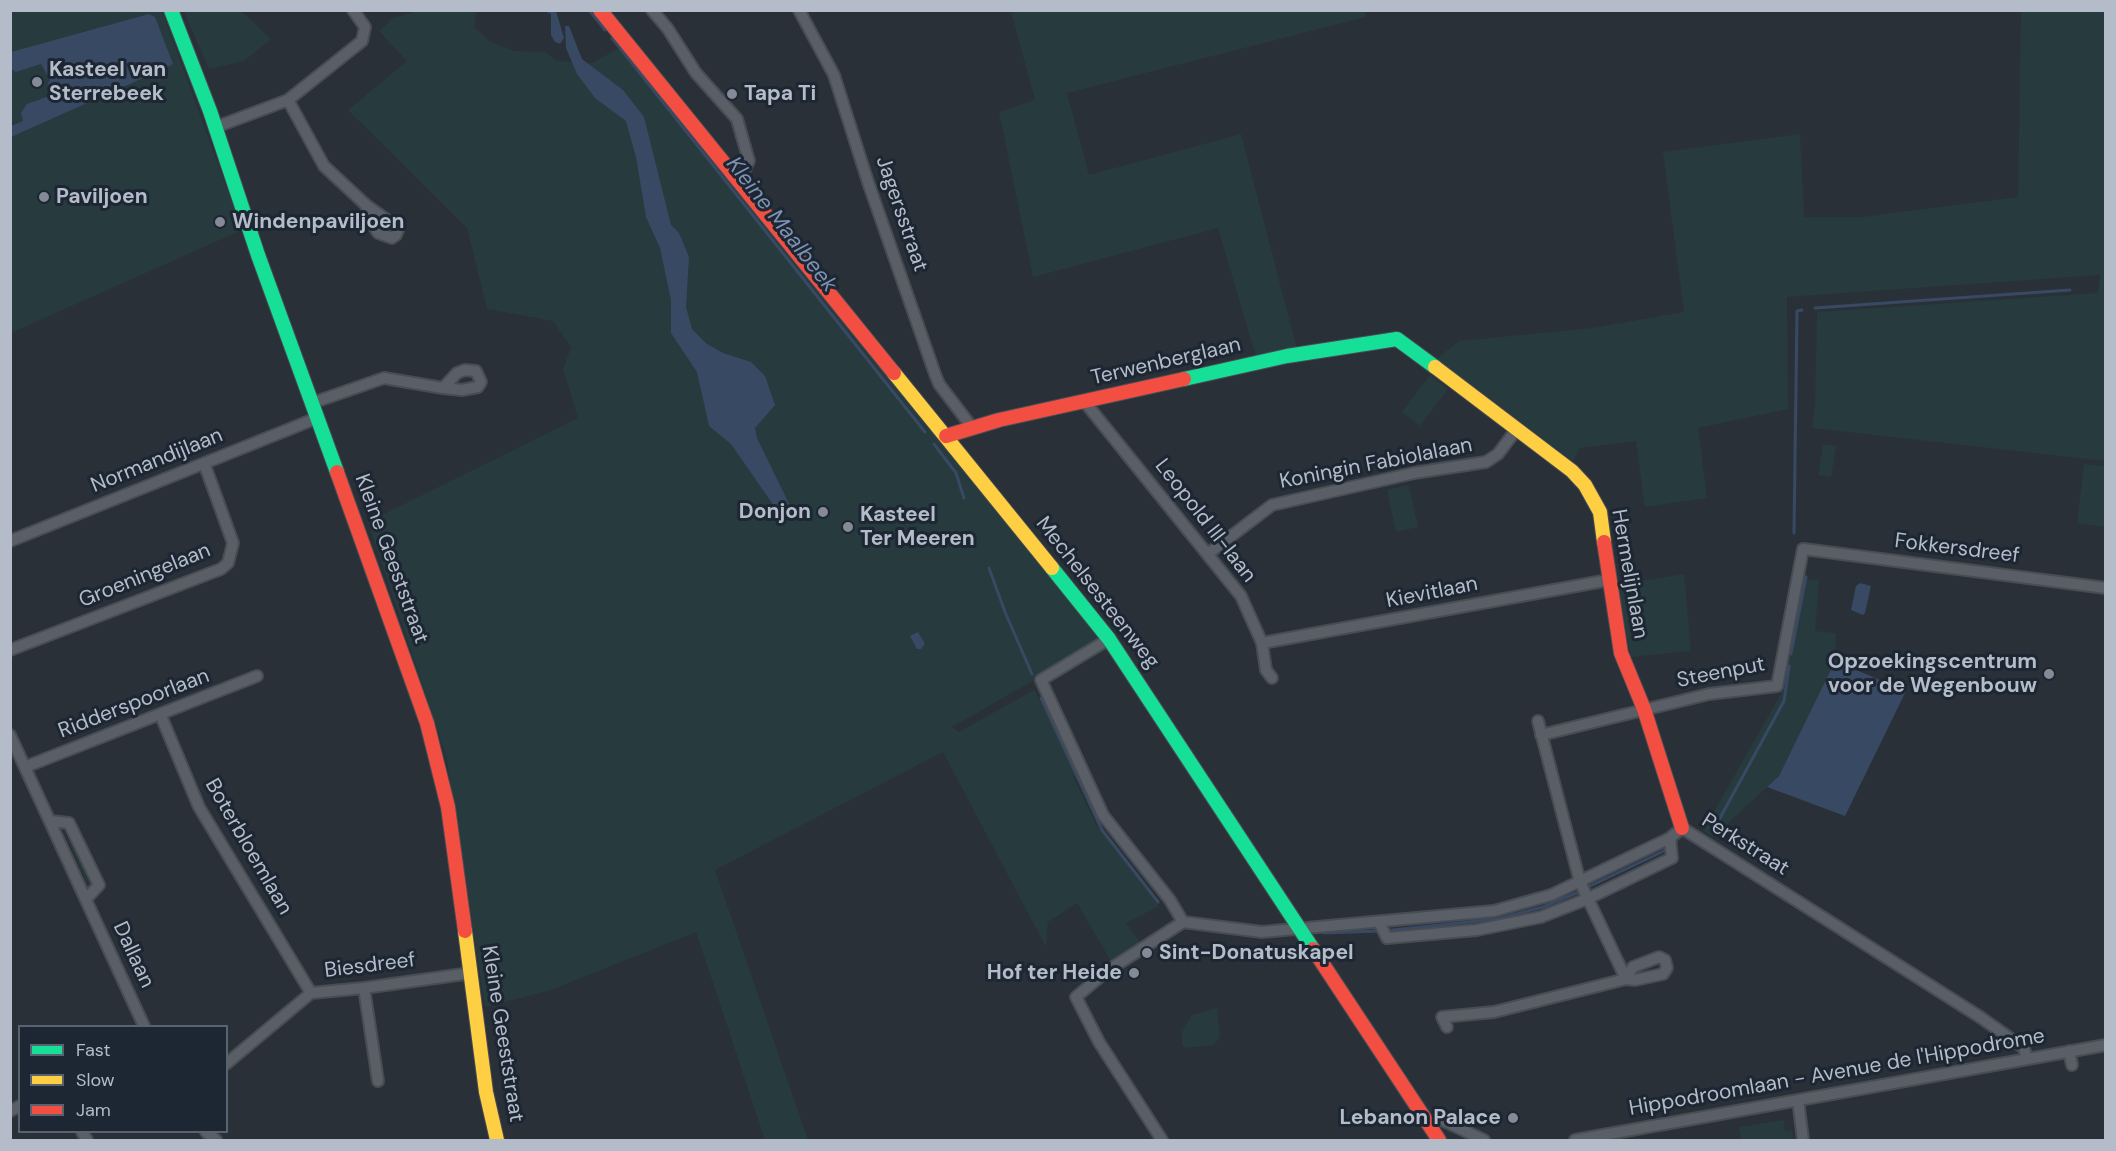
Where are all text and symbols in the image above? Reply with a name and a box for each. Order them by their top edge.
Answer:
place label: Kasteel van Sterrebeek [49,57,166,107]
marker: Kasteel van Sterrebeek [30,75,44,89]
place label: Tapa Ti [744,81,816,107]
marker: Tapa Ti [725,87,739,101]
water label: Kleine Maalbeek [720,152,842,298]
street label: Jagersstraat [869,153,933,275]
place label: Paviljoen [56,184,148,210]
marker: Paviljoen [37,190,51,204]
place label: Windenpaviljoen [232,209,405,235]
marker: Windenpaviljoen [213,215,227,229]
street label: Terwenberglaan [1089,333,1243,391]
street label: Normandijlaan [87,423,227,499]
street label: Koningin Fabiolalaan [1277,433,1475,495]
street label: Leopold III-laan [1149,454,1261,588]
street label: Kleine Geeststraat [349,471,433,647]
place label: Donjon [739,499,811,525]
place label: Kasteel Ter Meeren [860,502,975,552]
marker: Donjon [816,505,830,519]
street label: Hermelijnlaan [1605,507,1653,641]
street label: Mechelsesteenweg [1030,512,1164,674]
marker: Kasteel Ter Meeren [841,520,855,534]
street label: Fokkersdreef [1893,529,2021,569]
street label: Groeningelaan [76,538,214,614]
street label: Kievitlaan [1384,572,1480,614]
place label: Opzoekingscentrum voor de Wegenbouw [1828,649,2037,699]
street label: Steenput [1675,652,1767,694]
street label: Ridderspoorlaan [55,664,213,744]
marker: Opzoekingscentrum voor de Wegenbouw [2042,667,2056,681]
street label: Boterbloemlaan [199,775,297,919]
street label: Perkstraat [1697,808,1793,882]
street label: Dallaan [107,918,159,992]
place label: Sint-Donatuskapel [1159,940,1354,966]
street label: Kleine Geeststraat [476,944,528,1124]
marker: Sint-Donatuskapel [1140,946,1154,960]
street label: Biesdreef [323,948,417,984]
place label: Hof ter Heide [987,960,1122,986]
marker: Hof ter Heide [1127,966,1141,980]
street label: Hippodroomlaan - Avenue de l'Hippodrome [1627,1024,2047,1122]
legend [18,1025,228,1133]
text: Fast [76,1038,111,1062]
text: Slow [76,1068,115,1092]
text: Jam [76,1098,111,1122]
place label: Lebanon Palace [1340,1105,1501,1131]
marker: Lebanon Palace [1506,1111,1520,1125]

